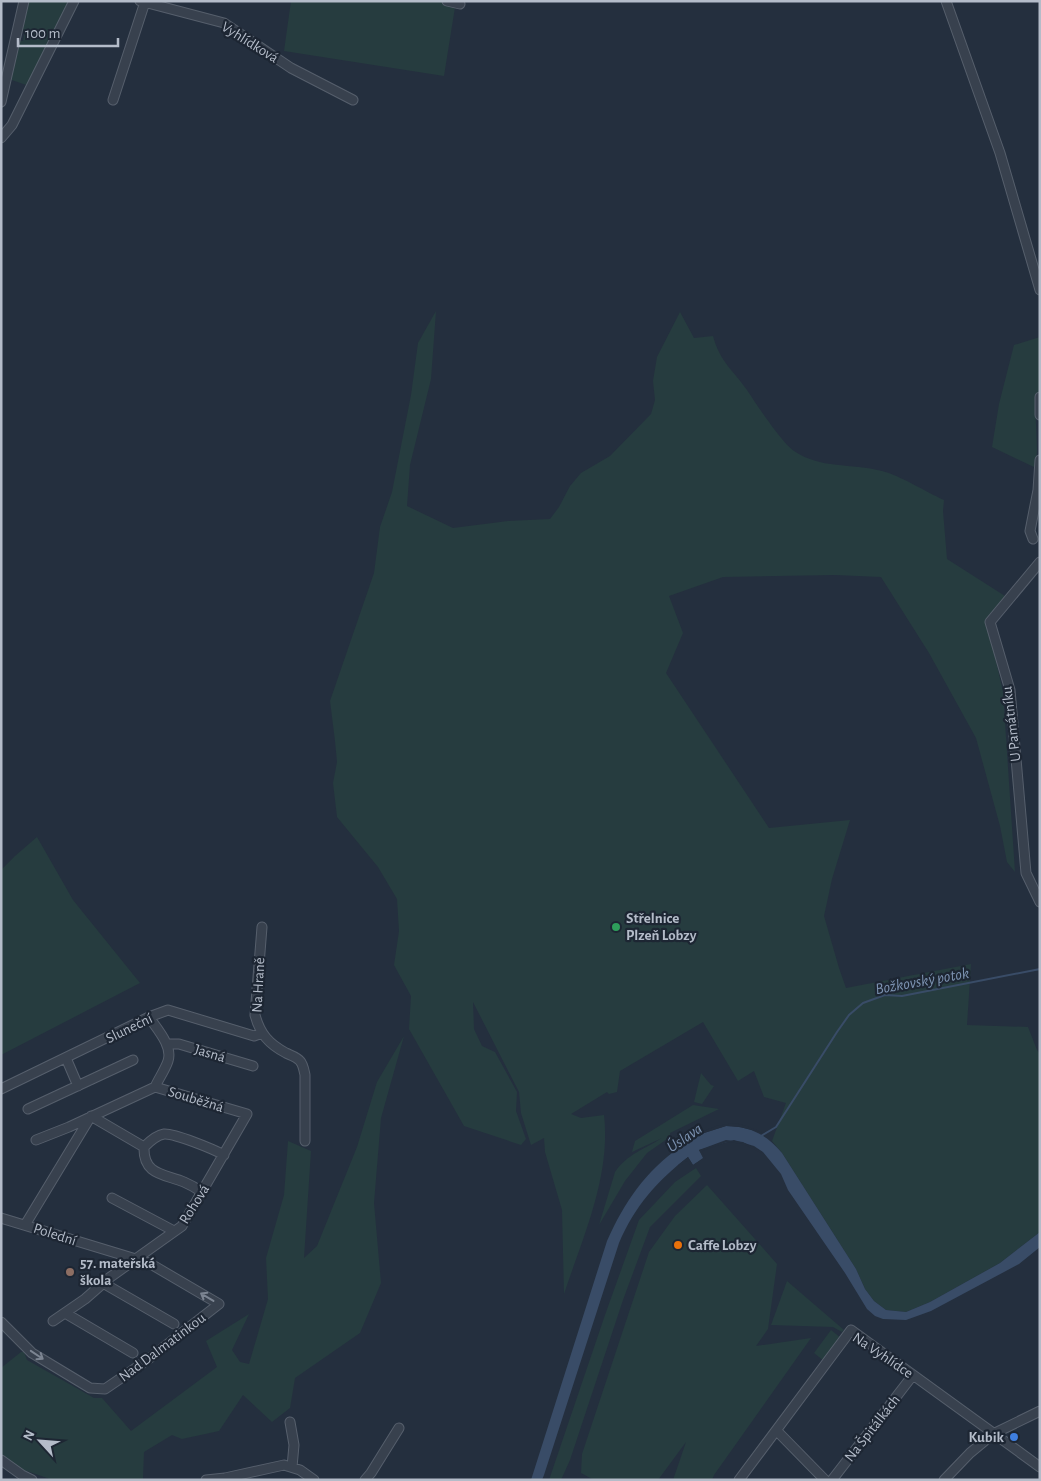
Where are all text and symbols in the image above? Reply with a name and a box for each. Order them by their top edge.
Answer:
scale bar [18,15,118,47]
street label: Vyhlídková [219,19,281,66]
text: 100 m [25,26,60,41]
street label: U Památníku [999,685,1024,762]
place label: Střelnice Plzeň Lobzy [626,911,697,943]
marker: Střelnice Plzeň Lobzy [610,921,622,933]
street label: Na Hraně [250,957,267,1013]
water label: Božkovský potok [874,965,971,998]
street label: Sluneční [104,1011,155,1046]
street label: Jasná [193,1042,227,1065]
street label: Souběžná [166,1084,225,1115]
water label: Úslava [663,1119,705,1155]
street label: Rohová [177,1182,212,1227]
street label: Polední [31,1220,79,1249]
place label: Caffe Lobzy [688,1238,757,1253]
marker: Caffe Lobzy [672,1239,684,1251]
place label: 57. mateřská škola [80,1256,155,1288]
marker: 57. mateřská škola [64,1266,76,1278]
one-way arrow [201,1292,215,1302]
street label: Nad Dalmatinkou [116,1310,209,1385]
street label: Na Vyhlídce [850,1330,916,1381]
one-way arrow [30,1350,44,1360]
street label: Na Špitálkách [841,1391,903,1465]
north arrow [15,1416,65,1466]
text: N [21,1428,38,1443]
place label: Kubik [968,1430,1005,1445]
marker: Kubik [1008,1431,1020,1443]

